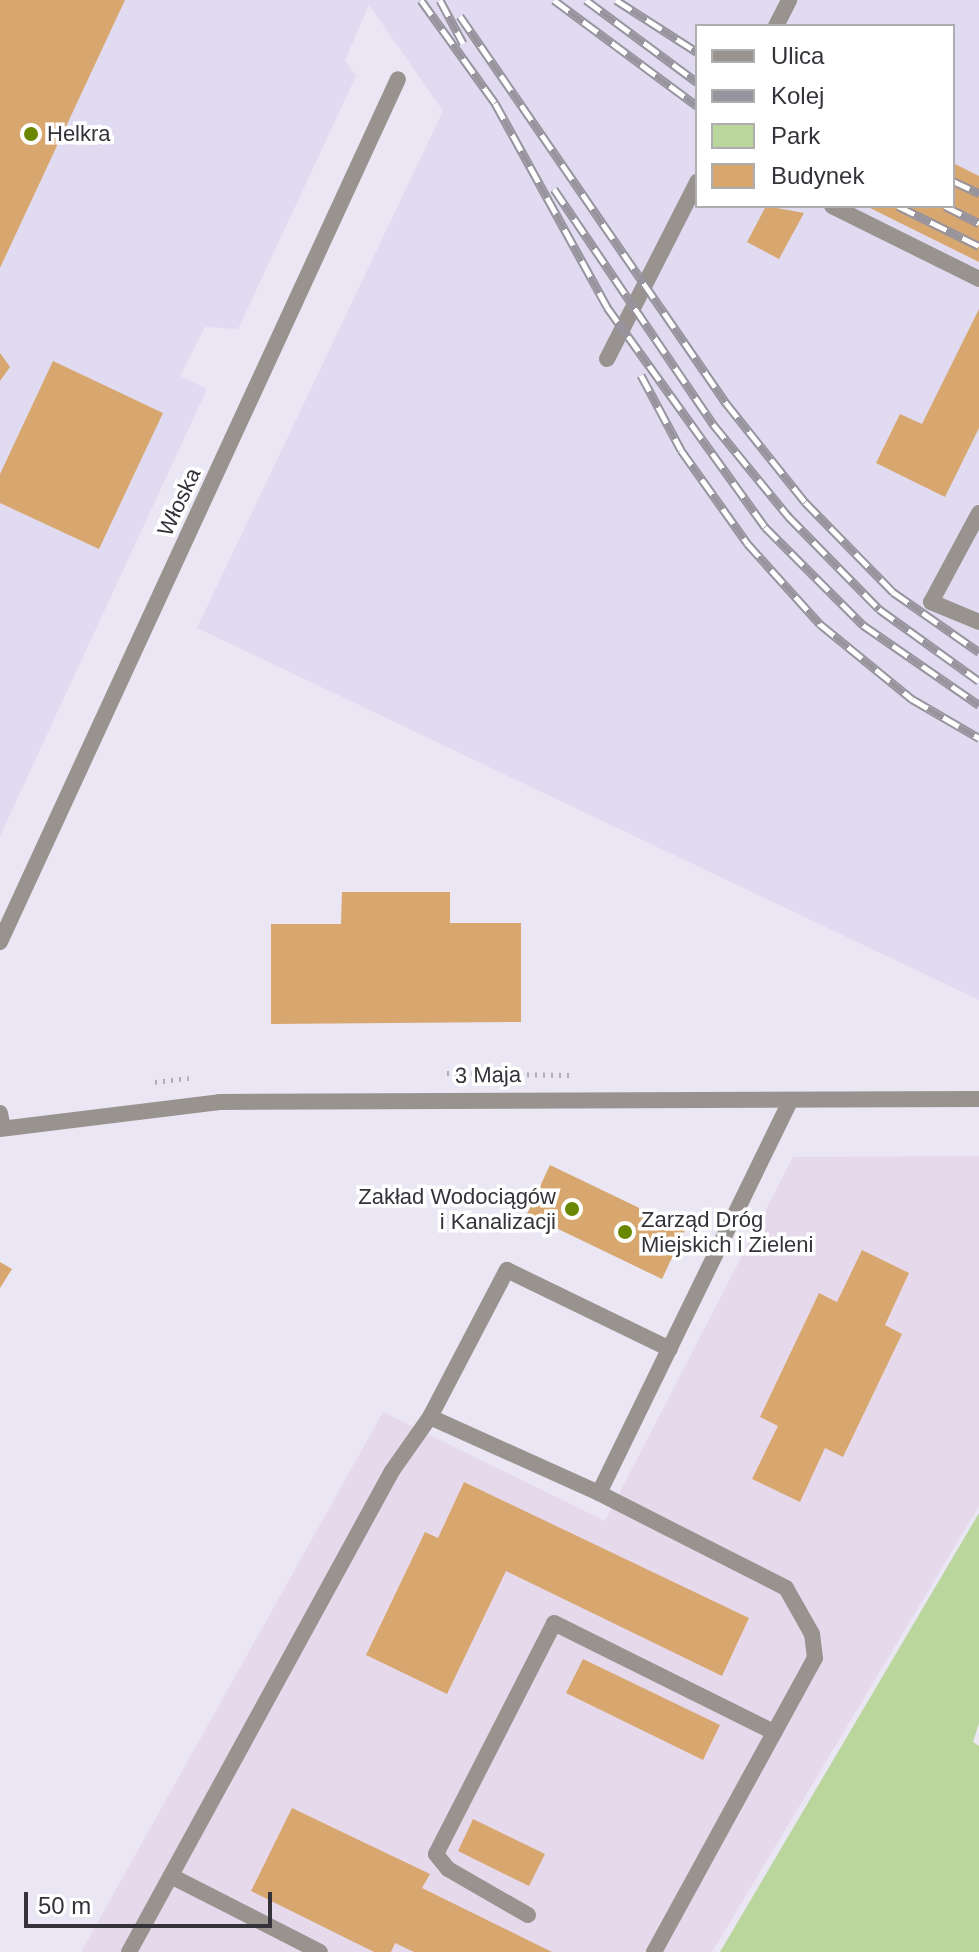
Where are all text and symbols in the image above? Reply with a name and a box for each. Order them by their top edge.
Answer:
legend [695,24,955,208]
text: Ulica [771,42,824,69]
text: Kolej [771,82,824,109]
place label: Helkra [47,121,111,147]
text: Park [771,122,820,149]
marker: Helkra [22,125,40,143]
text: Budynek [771,162,864,189]
street label: Włoska [152,464,206,540]
street label: 3 Maja [455,1061,521,1089]
place label: Zakład Wodociągów i Kanalizacji [358,1183,556,1234]
marker: Zakład Wodociągów i Kanalizacji [563,1200,581,1218]
place label: Zarząd Dróg Miejskich i Zieleni [641,1206,813,1258]
marker: Zarząd Dróg Miejskich i Zieleni [616,1223,634,1241]
scale bar [28,1876,276,1926]
text: 50 m [38,1892,91,1919]

